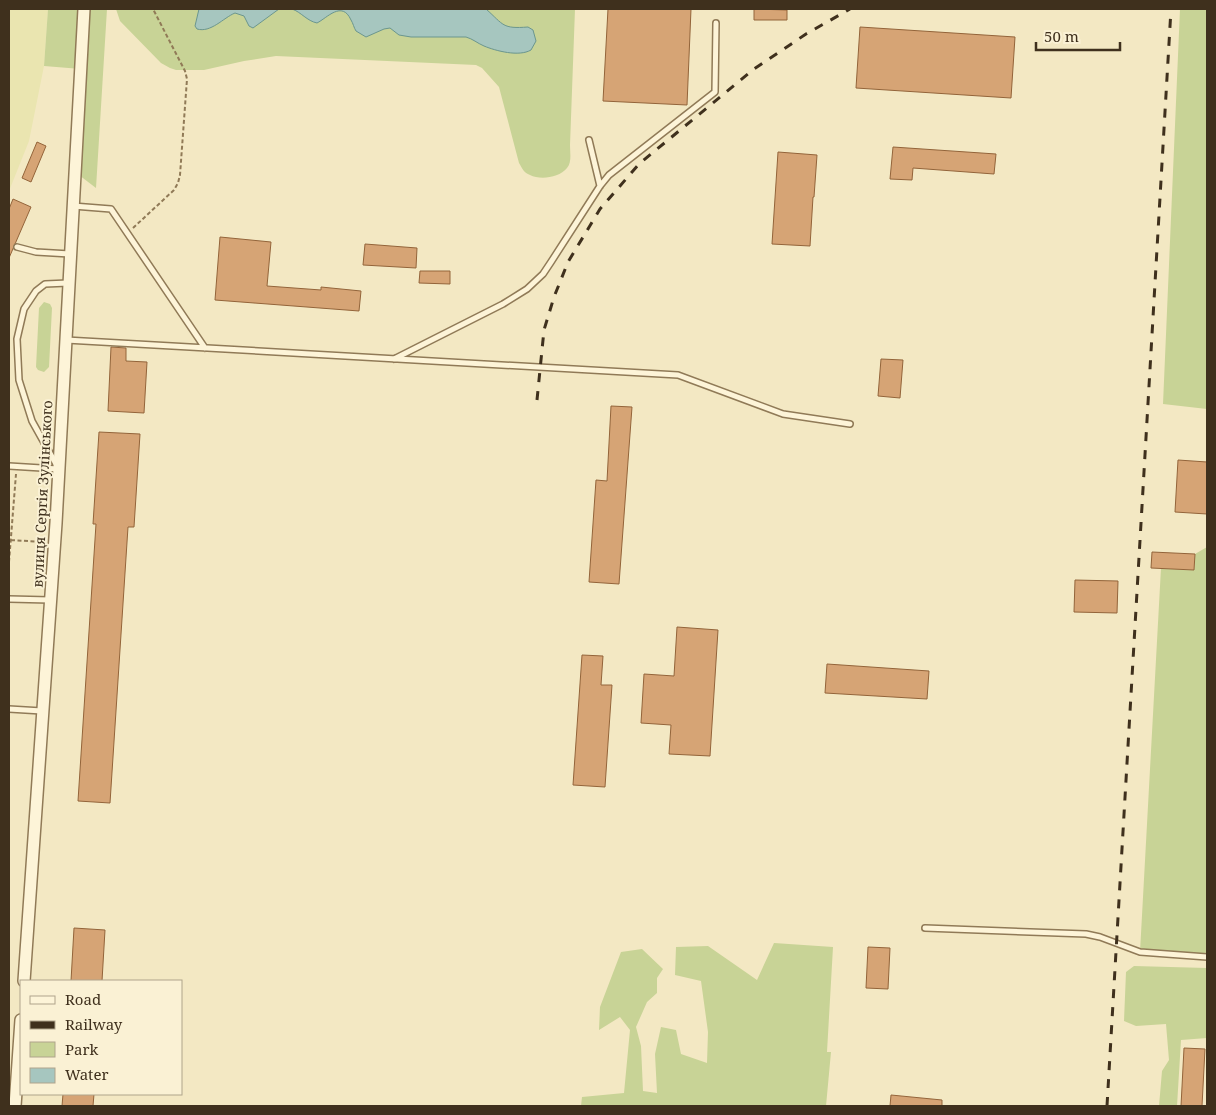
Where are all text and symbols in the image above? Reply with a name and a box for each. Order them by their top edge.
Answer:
scale bar [1036,20,1120,52]
text: 50 m [1044,26,1079,46]
street label: вулиця Сергія Зулінського [28,400,56,588]
legend [20,980,182,1095]
text: Road [65,989,101,1009]
text: Railway [65,1014,123,1034]
text: Park [65,1039,99,1059]
text: Water [65,1064,108,1084]

